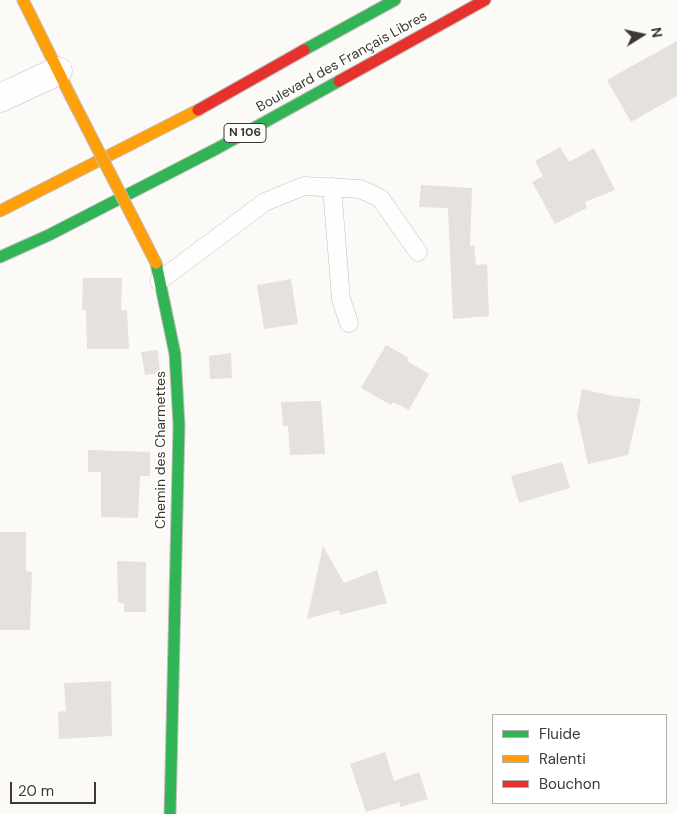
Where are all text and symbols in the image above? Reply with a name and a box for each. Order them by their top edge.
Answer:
street label: Boulevard des Français Libres [254,8,430,116]
north arrow [617,10,667,60]
text: N [647,26,667,39]
road number: N 106 [224,124,266,142]
street label: Chemin des Charmettes [153,371,169,529]
legend [492,714,667,804]
text: Fluide [539,724,581,744]
text: Ralenti [539,749,586,769]
scale bar [12,772,99,804]
text: Bouchon [539,774,600,794]
text: 20 m [18,781,54,801]

